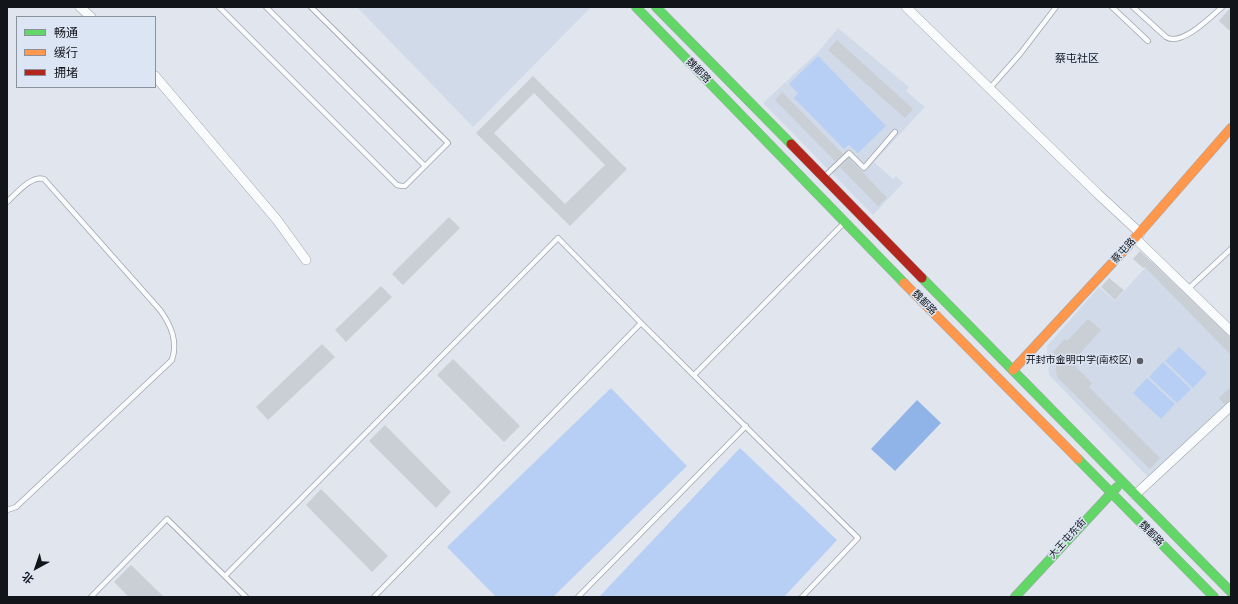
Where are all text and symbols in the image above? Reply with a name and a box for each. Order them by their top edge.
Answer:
legend [16,16,156,88]
text: 畅通 [54,25,78,41]
text: 缓行 [54,45,78,61]
district label: 蔡屯社区 [1055,52,1099,66]
street label: 魏都路 [683,56,713,86]
text: 拥堵 [54,65,78,81]
street label: 蔡屯路 [1110,236,1138,266]
street label: 魏都路 [909,288,939,318]
place label: 开封市金明中学(南校区) [1026,355,1132,367]
marker: 开封市金明中学(南校区) [1135,356,1145,366]
street label: 大王屯东街 [1047,516,1089,562]
street label: 魏都路 [1136,519,1166,549]
north arrow [16,548,56,588]
text: 北 [19,568,37,587]

